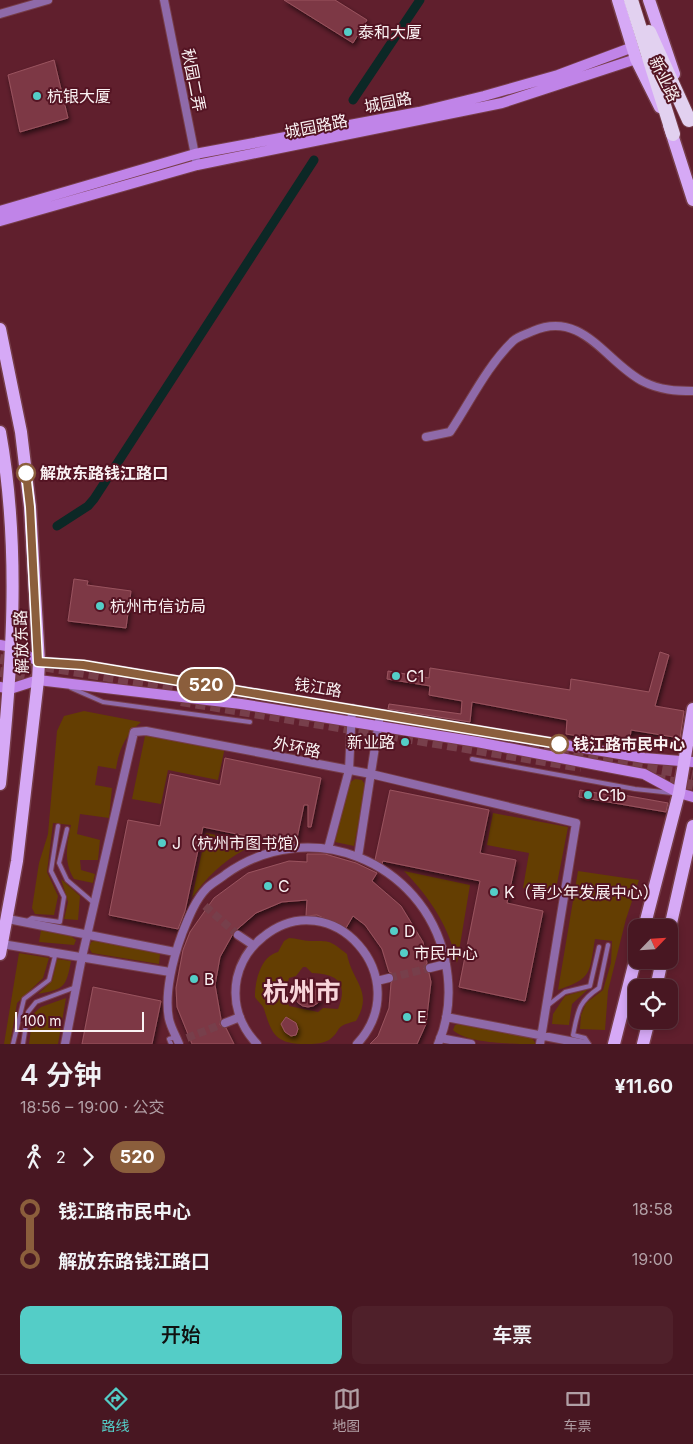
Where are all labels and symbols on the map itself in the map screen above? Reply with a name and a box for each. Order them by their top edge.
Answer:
place label: 泰和大厦 [358,22,422,42]
marker: 泰和大厦 [342,26,354,38]
street label: 秋园二弄 [178,47,210,113]
street label: 新业路 [645,53,685,105]
place label: 杭银大厦 [47,86,111,106]
street label: 城园路 [363,88,413,116]
marker: 杭银大厦 [31,90,43,102]
street label: 城园路路 [283,110,349,142]
marker: 解放东路钱江路口 [16,463,36,483]
place label: 解放东路钱江路口 [40,463,168,483]
place label: 杭州市信访局 [110,596,206,616]
marker: 杭州市信访局 [94,600,106,612]
street label: 解放东路 [10,610,32,674]
place label: C1 [406,666,424,686]
line badge: 520 [177,669,235,701]
marker: C1 [390,670,402,682]
street label: 钱江路 [293,673,343,701]
place label: 新业路 [347,732,395,752]
street label: 外环路 [272,733,322,761]
marker: 钱江路市民中心 [549,734,569,754]
place label: 钱江路市民中心 [573,734,685,754]
marker: 新业路 [399,736,411,748]
place label: C1b [598,785,626,805]
marker: C1b [582,789,594,801]
place label: J（杭州市图书馆） [172,833,309,853]
marker: J（杭州市图书馆） [156,837,168,849]
place label: C [278,876,290,896]
marker: C [262,880,274,892]
place label: K（青少年发展中心） [504,882,659,902]
marker: K（青少年发展中心） [488,886,500,898]
north arrow [628,919,678,969]
place label: D [404,921,416,941]
marker: D [388,925,400,937]
place label: 市民中心 [414,943,478,963]
marker: 市民中心 [398,947,410,959]
place label: B [204,969,214,989]
marker: B [188,973,200,985]
district label: 杭州市 [263,976,341,1007]
place label: E [417,1007,427,1027]
scale bar [15,1009,144,1032]
marker: E [401,1011,413,1023]

